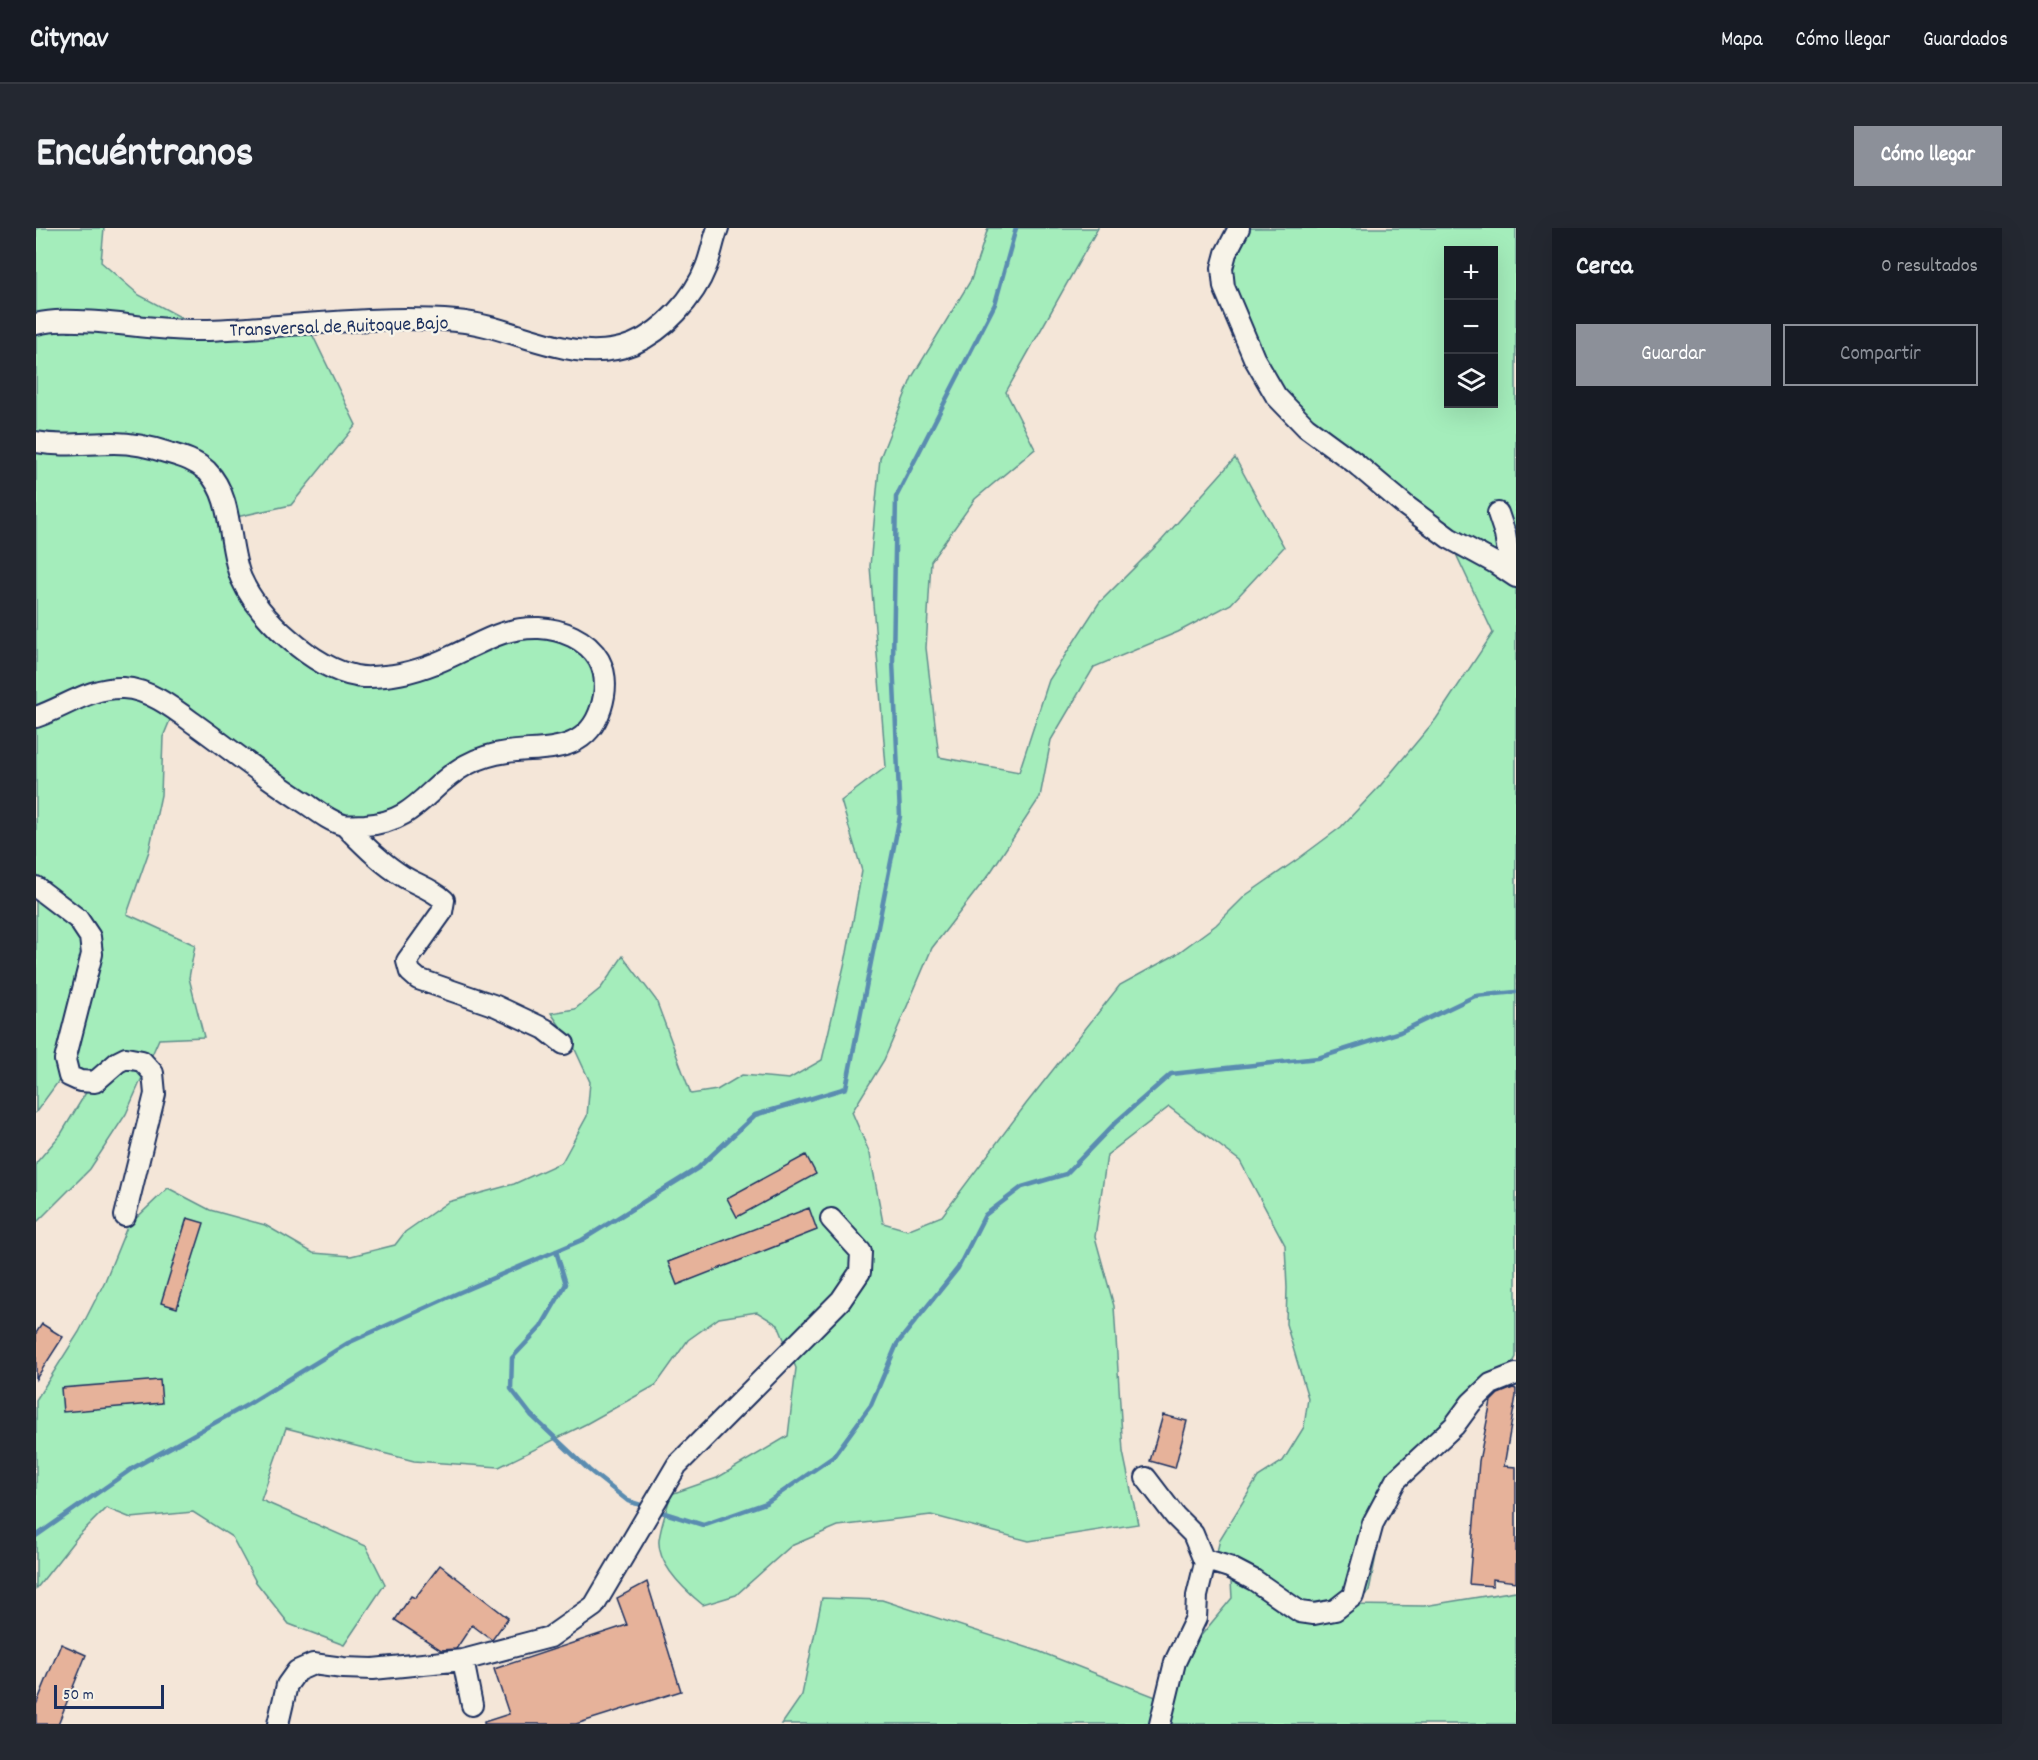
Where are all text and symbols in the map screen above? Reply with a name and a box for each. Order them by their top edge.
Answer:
text: Citynav [30,21,108,61]
text: Mapa [1721,26,1763,56]
text: Cómo llegar [1796,26,1890,56]
text: Guardados [1923,26,2008,56]
text: Encuéntranos [36,126,254,186]
button: Cómo llegar [1854,126,2002,186]
map controls [1444,246,1498,408]
button: + [1444,246,1498,300]
text: Cerca [1576,249,1633,286]
text: 0 resultados [1881,253,1978,281]
button: − [1444,300,1498,354]
street label: Transversal de Ruitoque Bajo [229,310,449,346]
button: Guardar [1576,324,1771,386]
button: Compartir [1783,324,1978,386]
button: layers [1444,354,1498,408]
scale bar [54,1682,164,1710]
text: 50 m [63,1684,94,1707]

